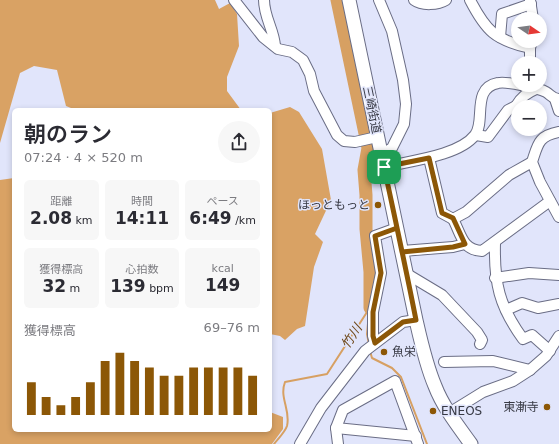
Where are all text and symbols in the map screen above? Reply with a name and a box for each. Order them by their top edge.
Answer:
north arrow [511,12,547,48]
map controls [511,12,547,136]
button: + [511,56,547,92]
street label: 三崎街道 [360,85,384,135]
button: − [511,100,547,136]
button: share [218,121,260,163]
text: 朝のラン [24,122,112,147]
text: 07:24 · 4 × 520 m [24,150,143,165]
pin [367,150,401,184]
icon: arrive [373,156,395,178]
text: 距離 [50,195,72,208]
text: 時間 [131,195,153,208]
text: ペース [206,195,239,208]
place label: ほっともっと [298,198,370,212]
marker: ほっともっと [373,200,383,210]
text: 2.08 [30,208,72,228]
text: 14:11 [115,208,169,228]
text: 6:49 [189,208,232,228]
text: km [72,214,93,227]
text: /km [232,214,256,227]
text: kcal [212,262,234,275]
text: 獲得標高 [39,263,83,276]
text: 心拍数 [125,263,158,276]
text: 149 [205,275,240,295]
text: 32 [42,276,66,296]
text: 139 [110,276,146,296]
text: m [66,282,80,295]
text: bpm [146,282,174,295]
text: 69–76 m [204,320,260,335]
water label: 竹川 [338,320,366,351]
text: 獲得標高 [24,323,76,338]
place label: 魚栄 [392,345,416,359]
marker: 魚栄 [379,347,389,357]
place label: 東漸寺 [503,400,539,414]
marker: 東漸寺 [542,402,552,412]
place label: ENEOS [441,404,482,418]
marker: ENEOS [428,406,438,416]

